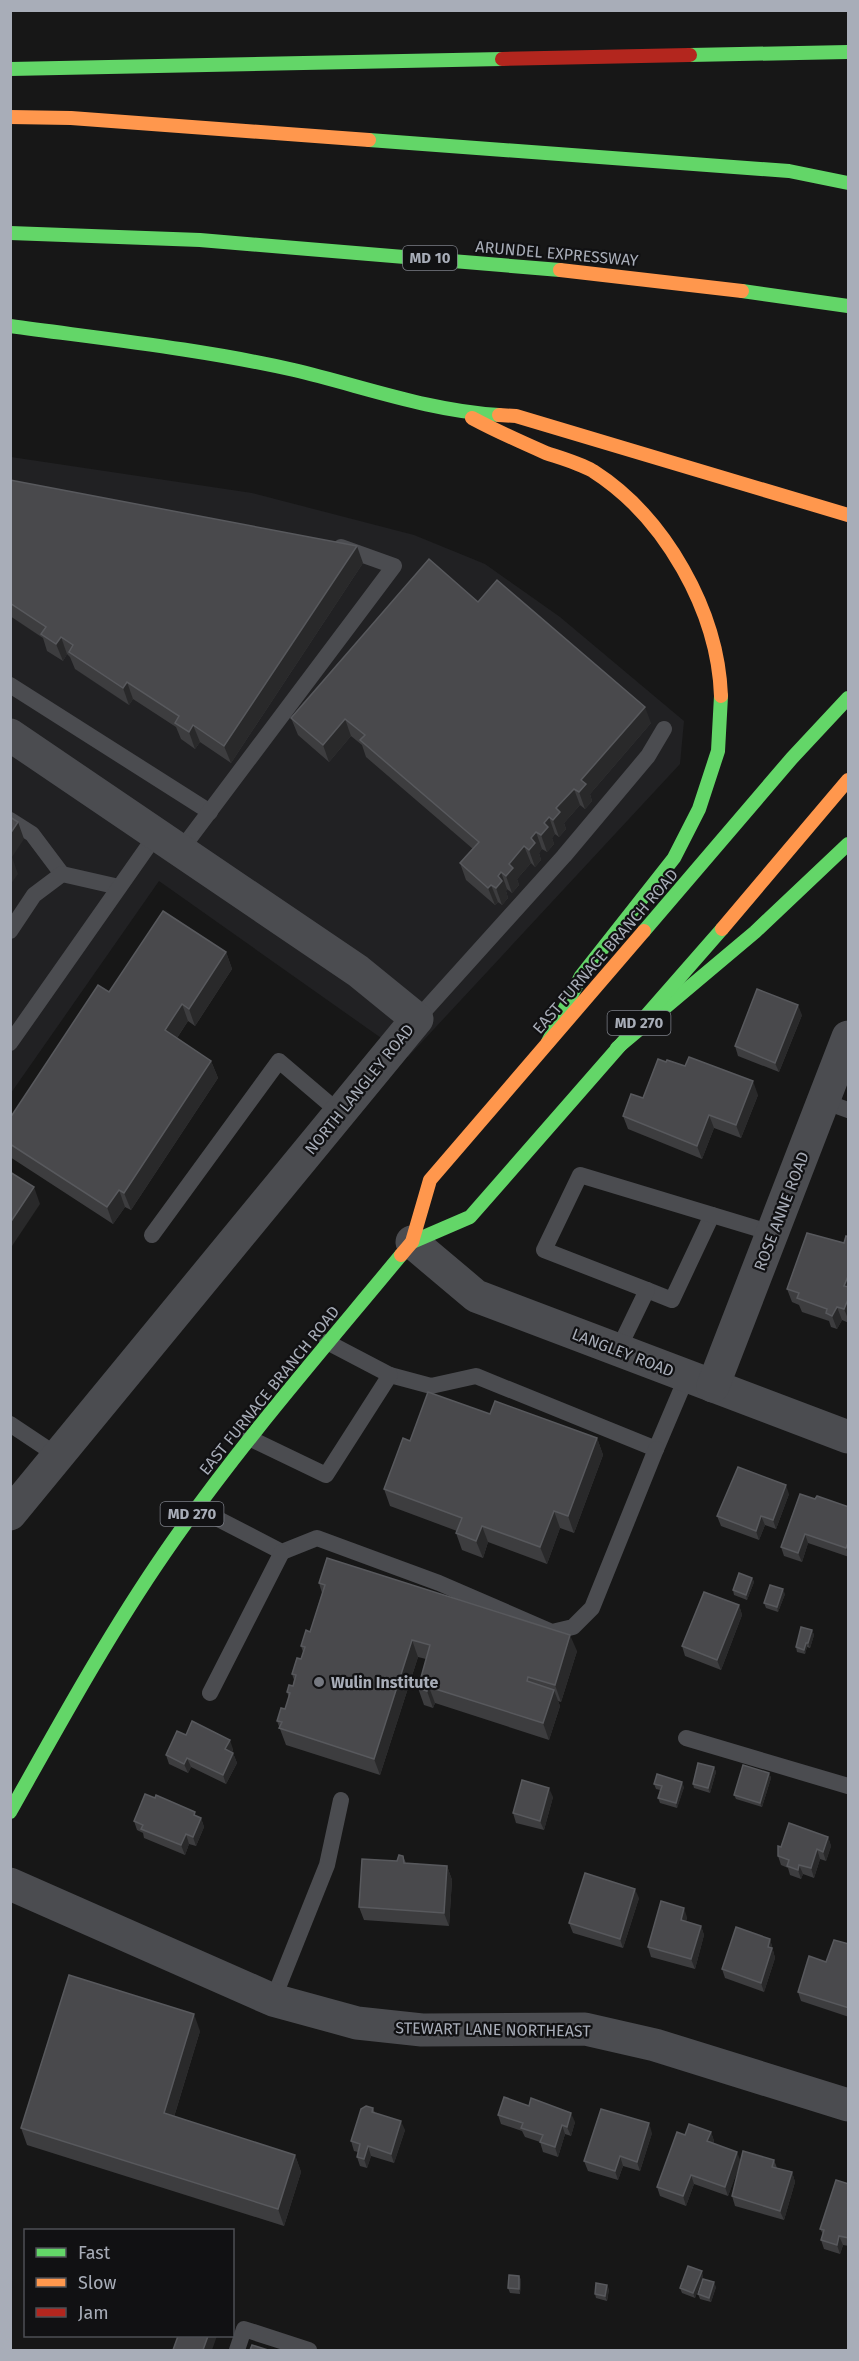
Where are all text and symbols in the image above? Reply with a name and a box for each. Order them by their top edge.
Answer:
street label: ARUNDEL EXPRESSWAY [475,237,639,270]
road number: MD 10 [403,246,457,270]
street label: EAST FURNACE BRANCH ROAD [529,865,682,1038]
road number: MD 270 [608,1011,670,1035]
street label: NORTH LANGLEY ROAD [301,1020,418,1158]
street label: ROSE ANNE ROAD [750,1149,813,1273]
street label: EAST FURNACE BRANCH ROAD [195,1302,343,1479]
street label: LANGLEY ROAD [569,1324,676,1381]
road number: MD 270 [160,1502,224,1526]
place label: Wulin Institute [331,1673,438,1692]
marker: Wulin Institute [312,1675,326,1689]
street label: STEWART LANE NORTHEAST [395,2018,591,2041]
legend [24,2229,234,2337]
text: Fast [78,2242,111,2264]
text: Slow [78,2272,117,2294]
text: Jam [78,2302,109,2324]

